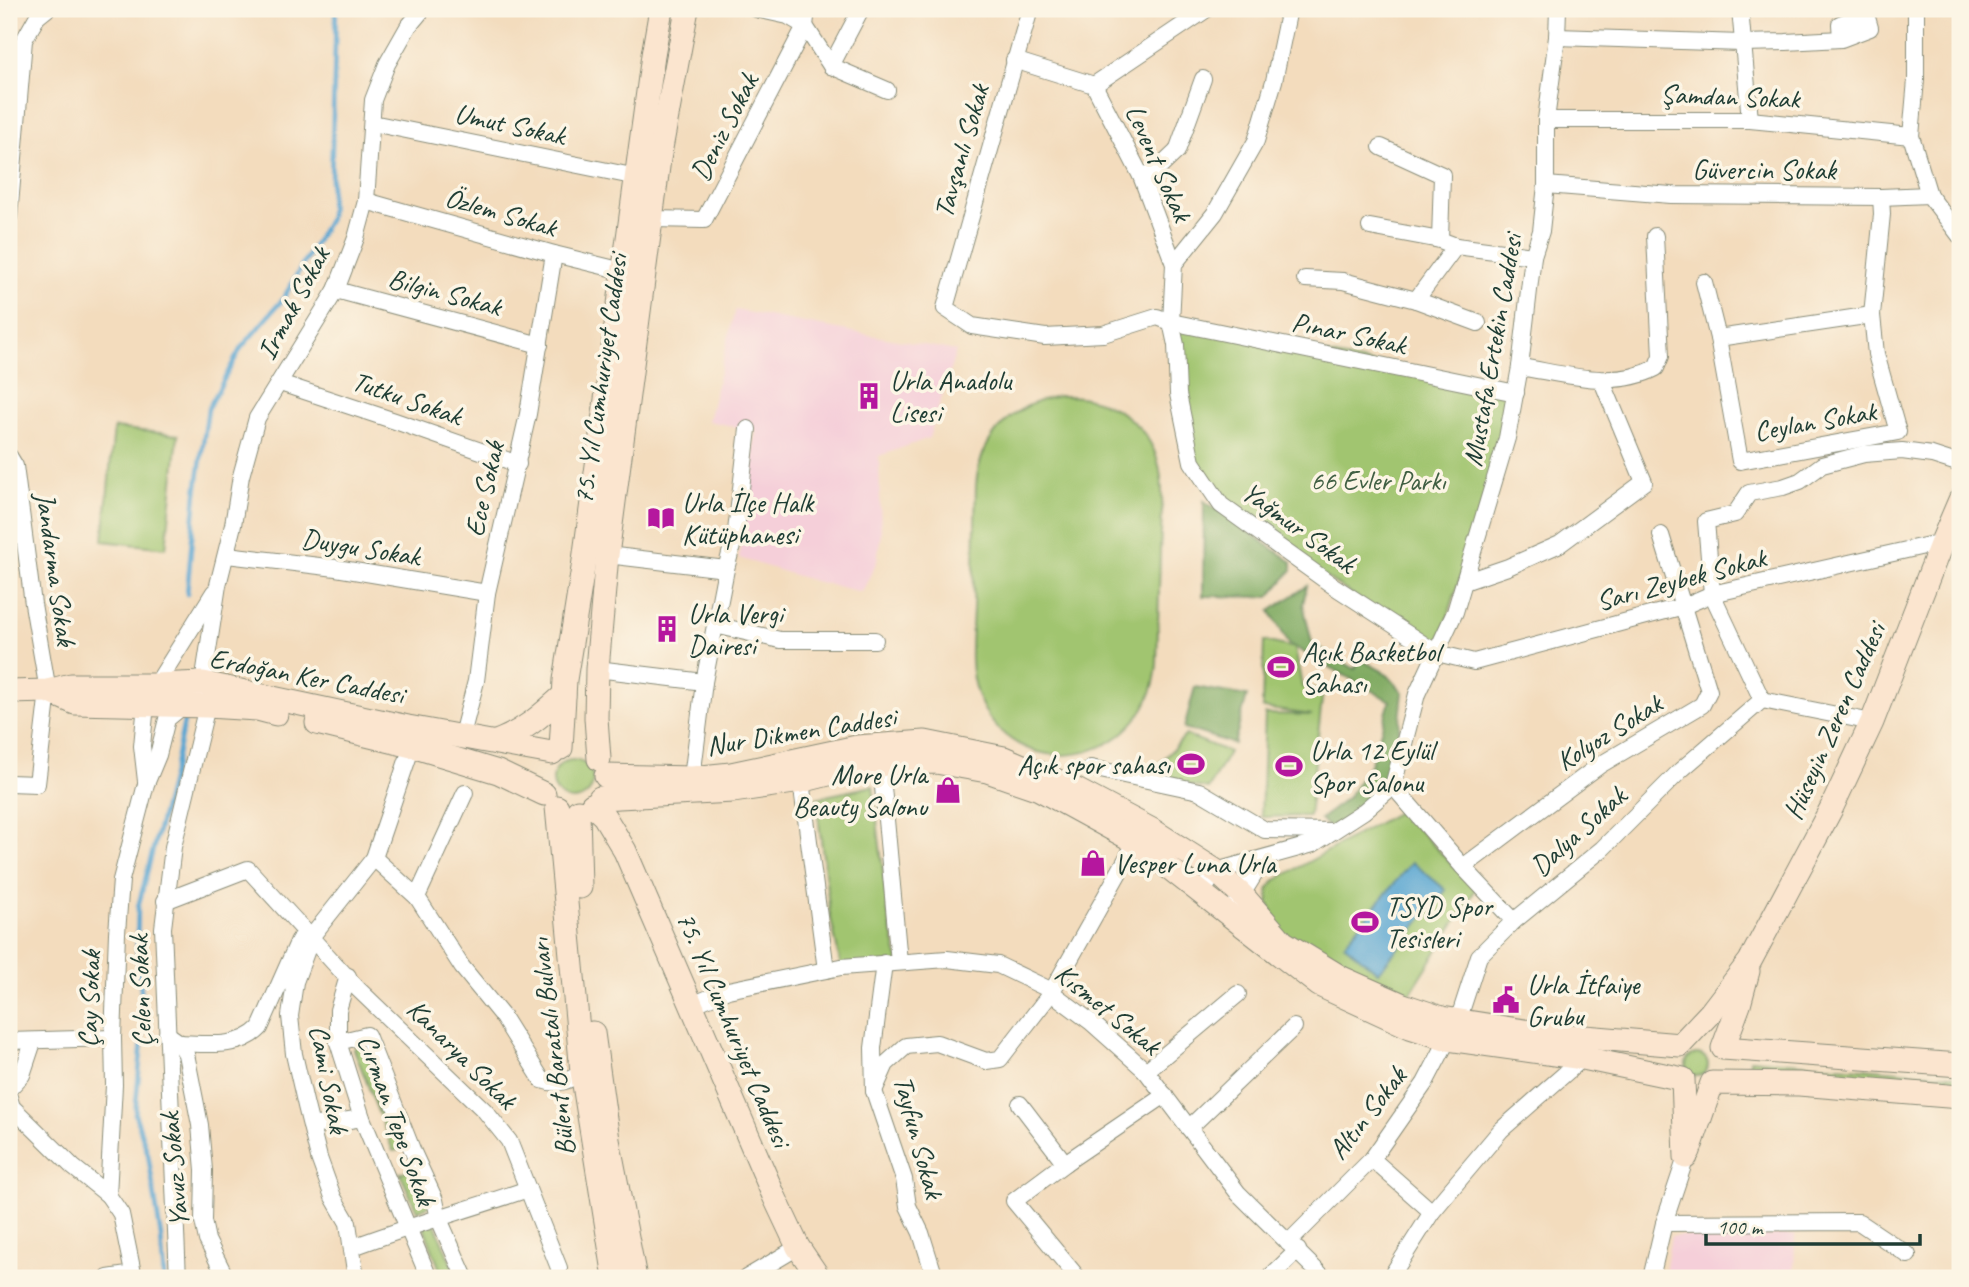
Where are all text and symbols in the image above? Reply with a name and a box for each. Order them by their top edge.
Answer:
street label: Deniz Sokak [682,65,767,186]
street label: Şamdan Sokak [1660,76,1802,116]
street label: Tavşanlı Sokak [925,78,997,222]
street label: Umut Sokak [452,95,571,153]
street label: Levent Sokak [1118,99,1201,228]
street label: Güvercin Sokak [1692,152,1838,187]
street label: Özlem Sokak [441,179,563,245]
street label: Mustafa Ertekin Caddesi [1454,227,1530,469]
street label: Irmak Sokak [249,239,338,365]
street label: 75. Yıl Cumhuriyet Caddesi [565,248,635,506]
street label: Bilgin Sokak [385,260,507,324]
street label: Pınar Sokak [1289,304,1412,363]
street label: Tutku Sokak [348,363,469,434]
place label: Urla Anadolu Lisesi [890,363,1013,430]
building icon: Urla Anadolu Lisesi [854,381,884,411]
street label: Ceylan Sokak [1751,393,1881,449]
street label: Ece Sokak [456,437,512,540]
park label: 66 Evler Parkı [1311,463,1447,498]
street label: Yağmur Sokak [1235,474,1365,582]
place label: Urla İlçe Halk Kütüphanesi [682,485,815,552]
street label: Jandarma Sokak [28,488,84,650]
library icon: Urla İlçe Halk Kütüphanesi [646,503,676,533]
street label: Duygu Sokak [299,520,425,574]
street label: Sarı Zeybek Sokak [1592,539,1771,618]
place label: Urla Vergi Dairesi [688,596,787,663]
building icon: Urla Vergi Dairesi [652,614,682,644]
street label: Hüseyin Zeren Caddesi [1775,614,1895,825]
place label: Açık Basketbol Sahası [1302,634,1445,701]
street label: Erdoğan Ker Caddesi [207,640,411,713]
sports icon: Açık Basketbol Sahası [1266,652,1296,682]
street label: Kolyoz Sokak [1550,685,1670,778]
street label: Nur Dikmen Caddesi [704,698,902,763]
place label: Urla 12 Eylül Spor Salonu [1310,733,1439,800]
place label: Açık spor sahası [1017,747,1172,782]
sports icon: Açık spor sahası [1176,749,1206,779]
sports icon: Urla 12 Eylül Spor Salonu [1274,751,1304,781]
place label: More Urla Beauty Salonu [793,757,930,824]
shop icon: More Urla Beauty Salonu [933,775,963,805]
street label: Dalya Sokak [1523,777,1635,883]
place label: Vesper Luna Urla [1114,846,1277,881]
shop icon: Vesper Luna Urla [1078,848,1108,878]
place label: TSYD Spor Tesisleri [1386,889,1494,956]
street label: 75. Yıl Cumhuriyet Caddesi [669,906,801,1155]
sports icon: TSYD Spor Tesisleri [1350,907,1380,937]
street label: Çelen Sokak [120,931,160,1048]
street label: Bülent Baratalı Bulvarı [521,935,583,1158]
street label: Çay Sokak [70,948,109,1048]
street label: Kısmet Sokak [1048,956,1170,1063]
place label: Urla İtfaiye Grubu [1527,967,1641,1034]
public building icon: Urla İtfaiye Grubu [1491,985,1521,1015]
street label: Kanarya Sokak [400,992,526,1118]
street label: Cami Sokak [301,1022,357,1138]
street label: Cırman Tepe Sokak [350,1030,445,1212]
street label: Altın Sokak [1320,1058,1415,1166]
street label: Tayfun Sokak [886,1072,953,1204]
street label: Yavuz Sokak [151,1108,196,1229]
scale bar [1706,1203,1920,1247]
text: 100 m [1717,1214,1764,1240]

